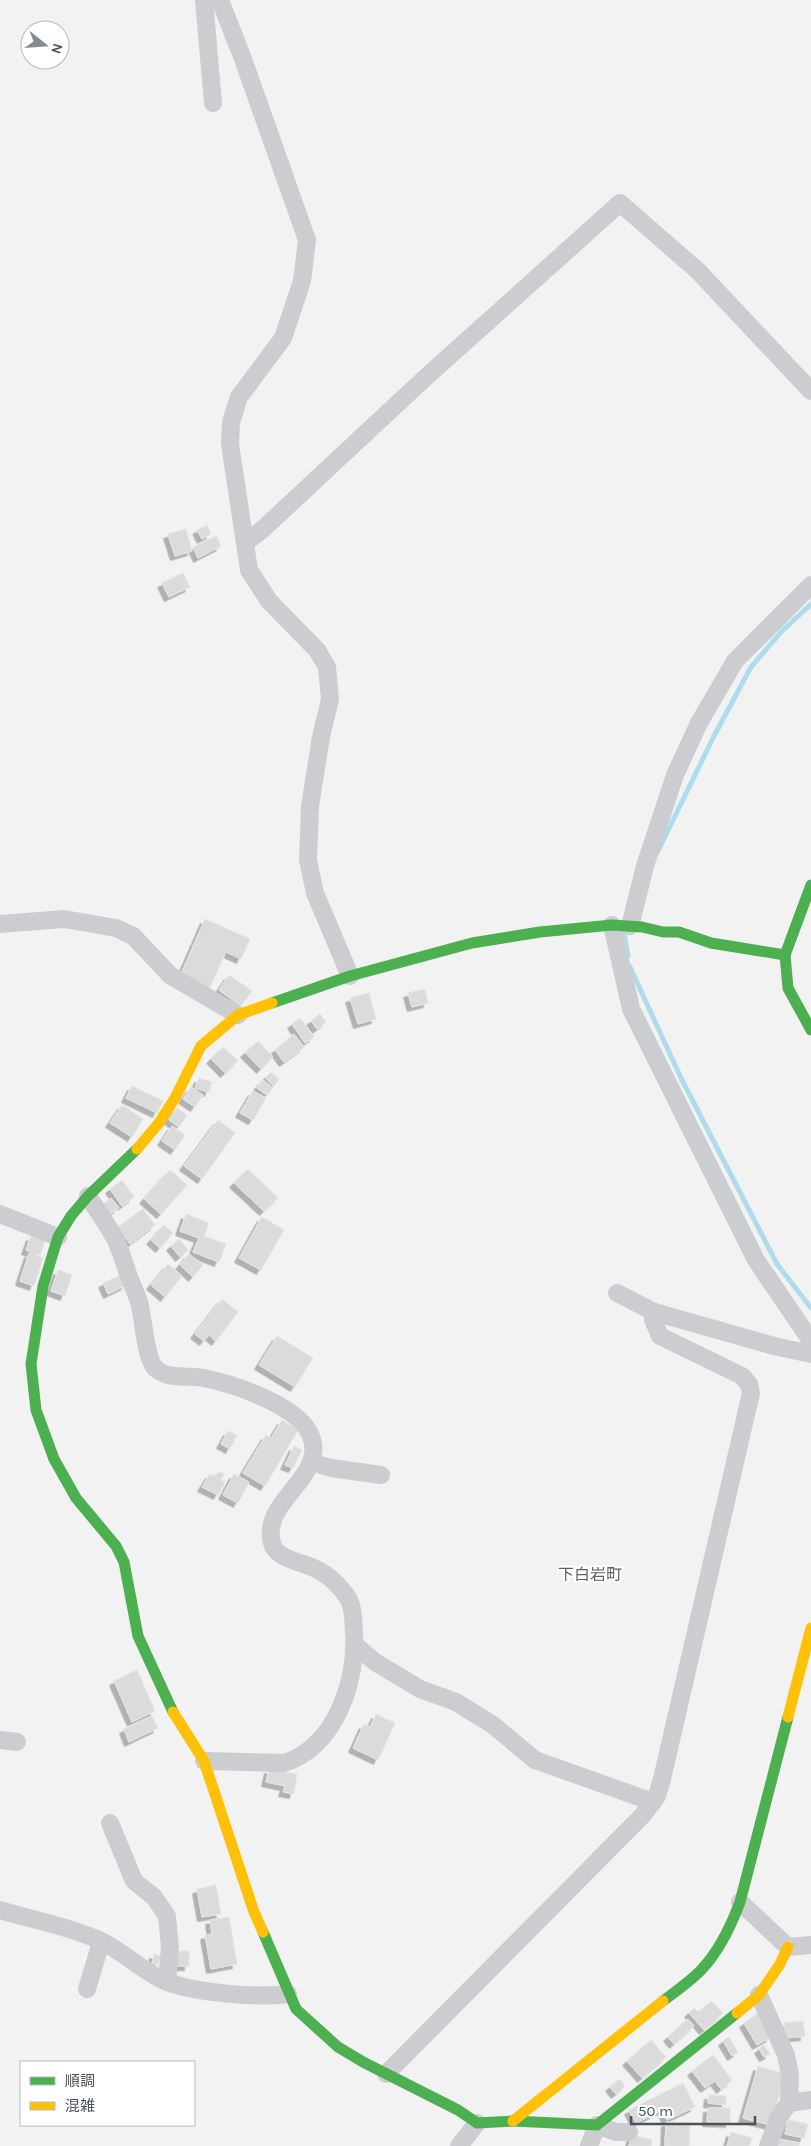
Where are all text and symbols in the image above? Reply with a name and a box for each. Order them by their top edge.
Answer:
north arrow [20,20,70,70]
text: N [47,41,67,56]
district label: 下白岩町 [558,1565,622,1584]
legend [20,2061,195,2126]
text: 順調 [65,2072,95,2090]
scale bar [631,2094,755,2126]
text: 混雑 [65,2097,95,2115]
text: 50 m [638,2102,673,2120]

